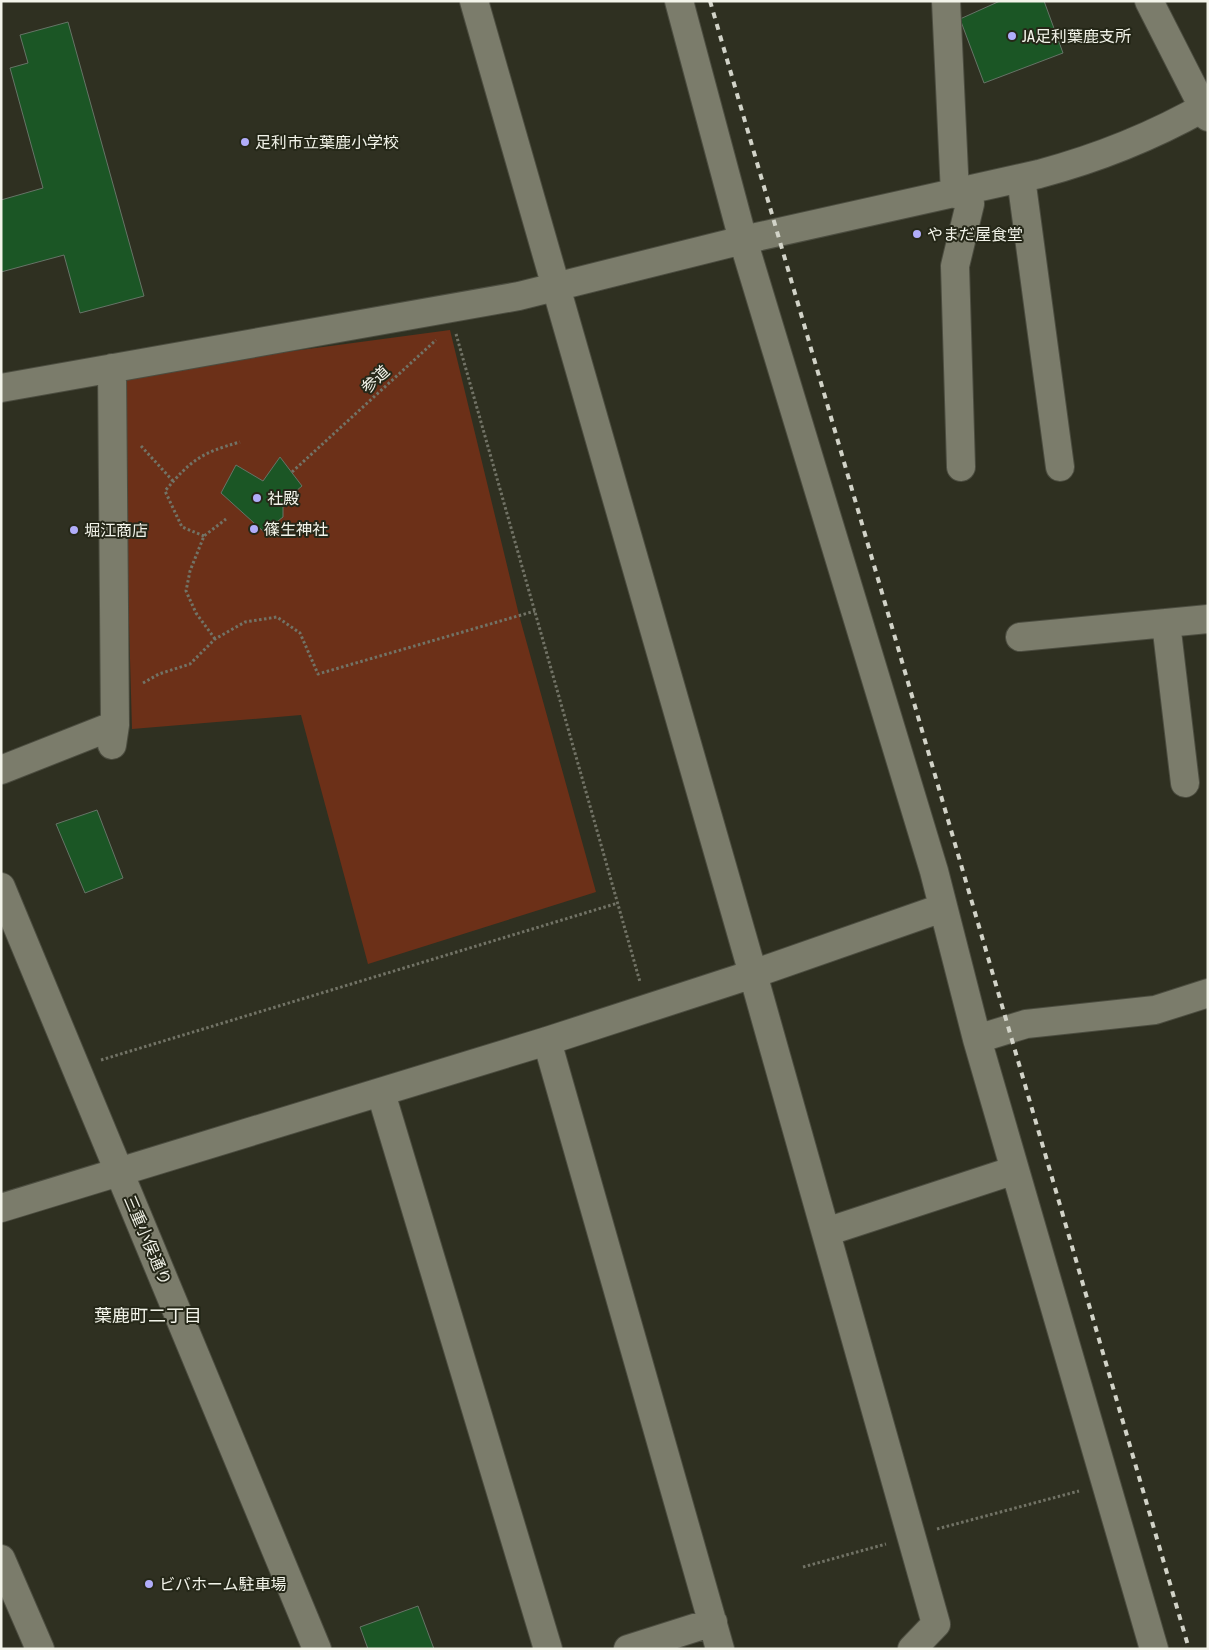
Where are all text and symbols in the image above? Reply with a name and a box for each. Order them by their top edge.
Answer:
place label: JA足利葉鹿支所 [1022,27,1131,45]
marker: JA足利葉鹿支所 [1006,30,1018,42]
place label: 足利市立葉鹿小学校 [255,133,399,151]
marker: 足利市立葉鹿小学校 [239,136,251,148]
place label: やまだ屋食堂 [927,225,1023,243]
marker: やまだ屋食堂 [911,228,923,240]
street label: 参道 [357,362,393,396]
place label: 社殿 [267,489,299,507]
marker: 社殿 [251,492,263,504]
place label: 篠生神社 [264,520,328,538]
place label: 堀江商店 [84,521,148,539]
marker: 篠生神社 [248,523,260,535]
marker: 堀江商店 [68,524,80,536]
street label: 三重小俣通り [121,1192,175,1288]
district label: 葉鹿町二丁目 [94,1305,202,1326]
place label: ビバホーム駐車場 [159,1575,287,1593]
marker: ビバホーム駐車場 [143,1578,155,1590]

